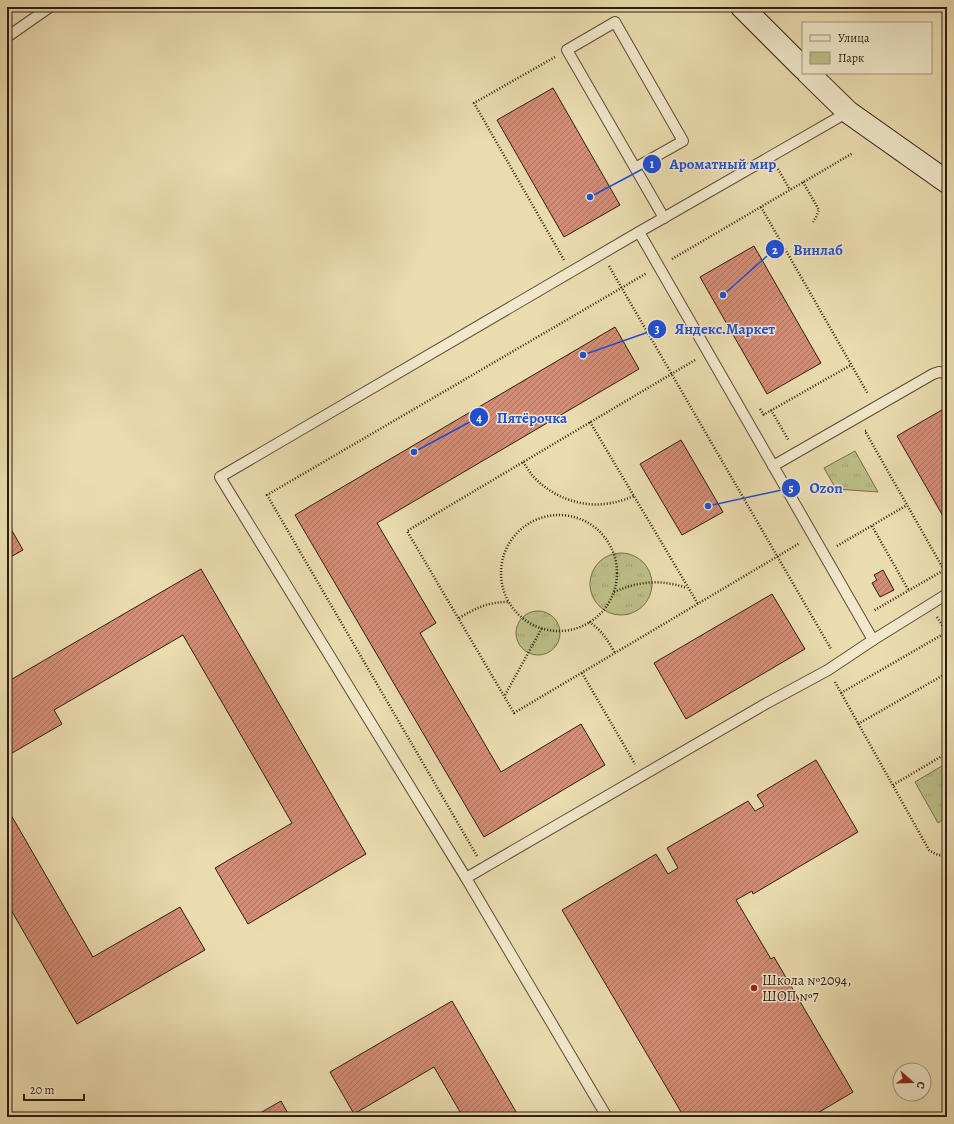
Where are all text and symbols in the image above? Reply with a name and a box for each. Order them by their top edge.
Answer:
legend [802,22,932,74]
text: Улица [838,30,870,46]
text: Парк [838,50,864,66]
callout: Ароматный мир [642,151,784,178]
text: Ароматный мир [669,154,776,174]
text: 1 [650,156,655,172]
callout: Винлаб [765,236,851,263]
text: Винлаб [793,240,843,260]
text: 2 [772,242,778,258]
callout: Яндекс.Маркет [647,315,783,342]
text: Яндекс.Маркет [675,319,775,339]
text: 3 [654,321,660,337]
callout: Пятёрочка [469,404,575,431]
text: Пятёрочка [497,408,568,428]
text: 4 [476,410,482,426]
callout: Ozon [781,474,851,501]
text: Ozon [809,478,843,498]
text: 5 [788,480,794,496]
place label: Школа №2094, ШОП №7 [762,971,851,1006]
marker: Школа №2094, ШОП №7 [749,983,759,993]
north arrow [892,1062,932,1102]
scale bar [24,1076,84,1102]
text: С [913,1079,929,1091]
text: 20 m [30,1082,54,1098]

